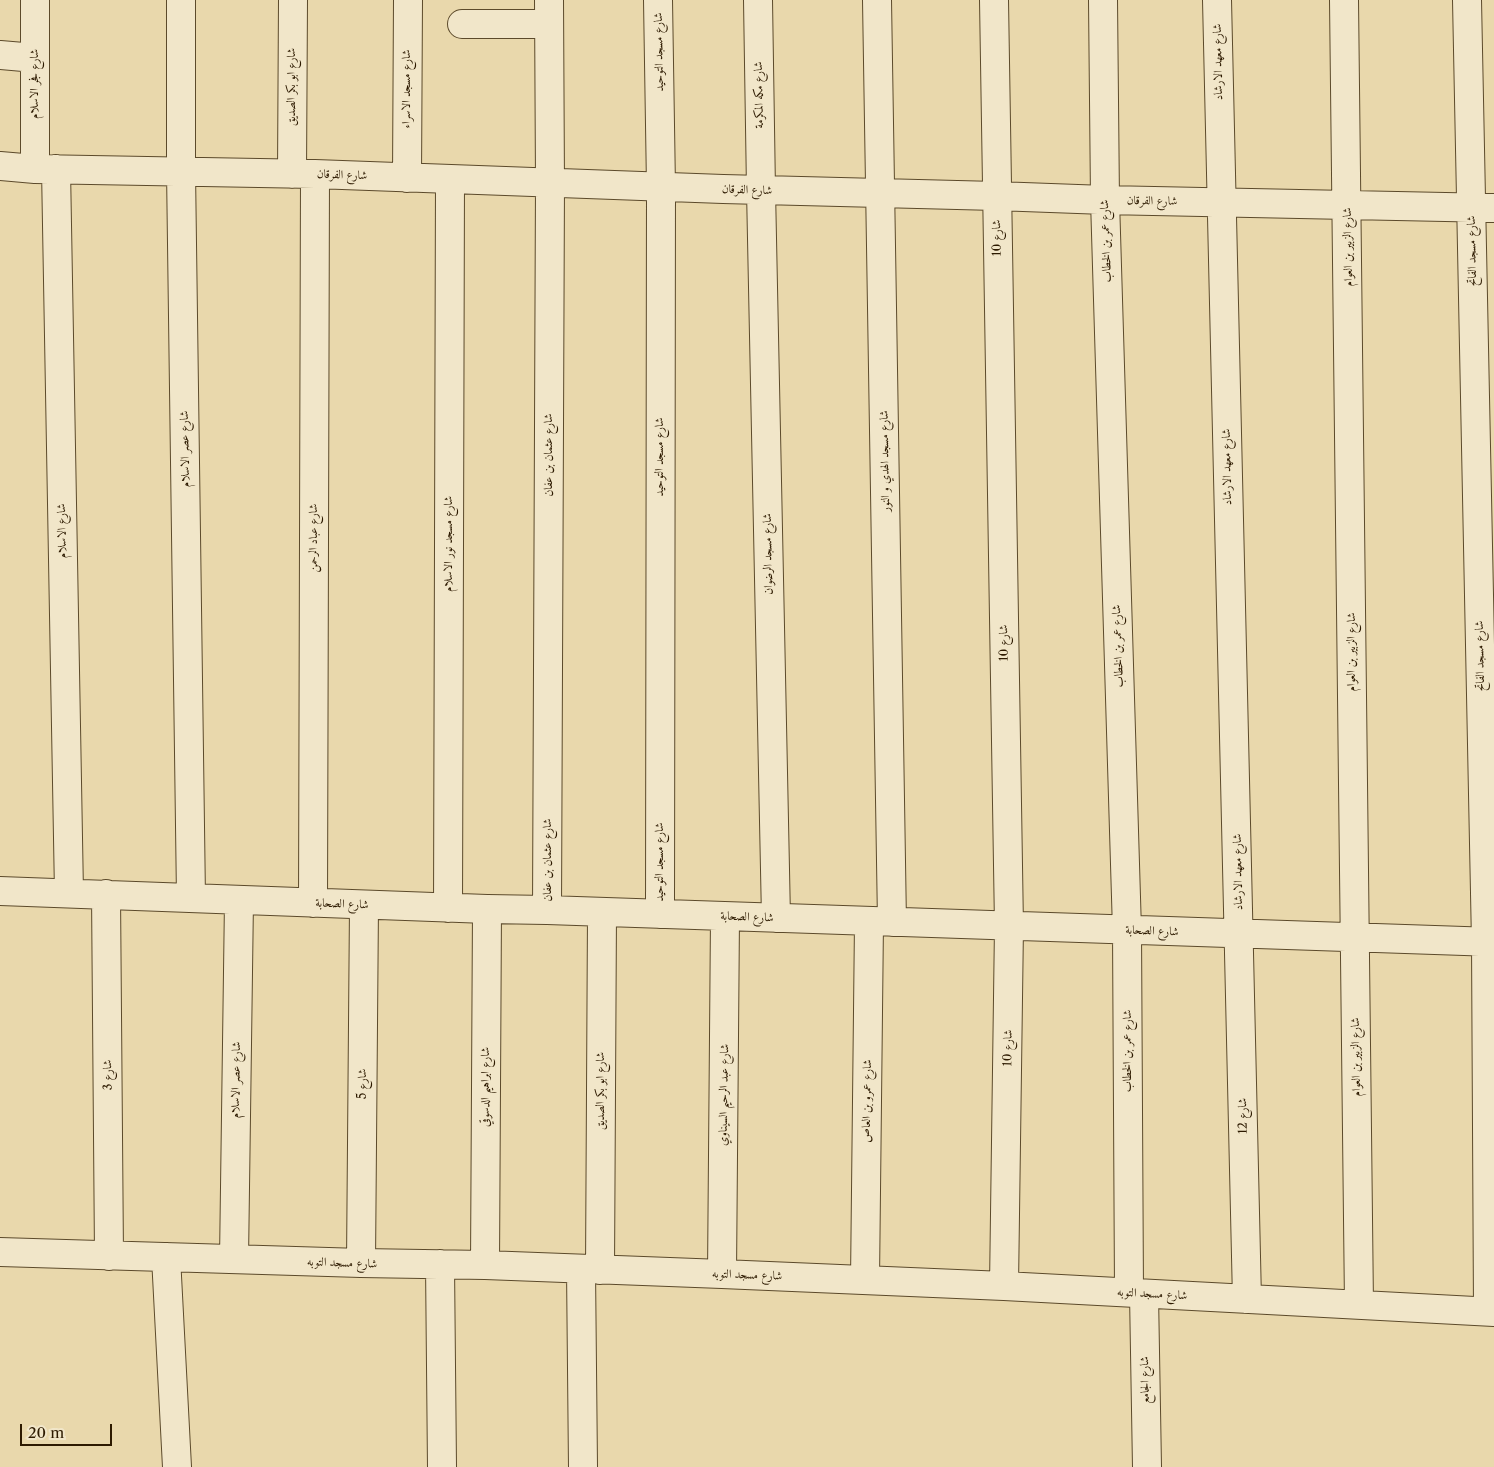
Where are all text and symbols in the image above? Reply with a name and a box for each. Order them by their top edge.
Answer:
street label: شارع مسجد التوحيد [651,12,667,92]
street label: شارع معهد الارشاد [1210,24,1226,100]
street label: شارع ابو بكر الصديق [285,48,299,126]
street label: شارع فجر الاسلام [28,49,42,119]
street label: شارع مسجد الاسراء [400,49,414,129]
street label: شارع مكه المكرمة [751,61,767,129]
street label: شارع الفرقان [316,167,368,183]
street label: شارع الفرقان [721,182,773,198]
street label: شارع الفرقان [1127,193,1177,209]
street label: شارع عمر بن الخطاب [1097,199,1115,283]
street label: شارع الزبير بن العوام [1340,207,1356,287]
street label: شارع مسجد الفاتح [1464,216,1480,286]
street label: شارع 10 [989,220,1005,256]
street label: شارع مسجد الهدي و النور [877,410,893,512]
street label: شارع عصر الاسلام [177,411,193,487]
street label: شارع عثمان بن عفان [542,413,556,497]
street label: شارع مسجد التوحيد [653,418,667,496]
street label: شارع معهد الارشاد [1219,429,1235,505]
street label: شارع مسجد نور الاسلام [442,496,456,592]
street label: شارع الاسلام [54,503,70,559]
street label: شارع عباد الرحمن [307,504,321,572]
street label: شارع مسجد الرضوان [760,513,776,595]
street label: شارع عمر بن الخطاب [1109,604,1127,688]
street label: شارع الزبير بن العوام [1345,612,1359,692]
street label: شارع مسجد الفاتح [1472,621,1488,691]
street label: شارع 10 [996,625,1012,661]
street label: شارع عثمان بن عفان [541,818,555,902]
street label: شارع مسجد التوحيد [653,823,667,901]
street label: شارع معهد الارشاد [1230,834,1246,910]
street label: شارع الصحابة [315,896,369,912]
street label: شارع الصحابة [720,909,774,925]
street label: شارع الصحابة [1125,923,1179,939]
street label: شارع عمر بن الخطاب [1121,1010,1135,1092]
street label: شارع الزبير بن العوام [1348,1017,1364,1097]
street label: شارع 10 [1000,1030,1016,1066]
street label: شارع عصر الاسلام [228,1042,244,1118]
street label: شارع عبد الرحيم السيناوي [716,1044,732,1146]
street label: شارع ابراهيم الدسوقي [479,1047,493,1127]
street label: شارع ابو بكر الصديق [594,1052,608,1130]
street label: شارع عمرو بن العاص [859,1059,875,1143]
street label: شارع 3 [101,1060,115,1090]
street label: شارع 5 [356,1069,370,1099]
street label: شارع 12 [1235,1098,1251,1134]
street label: شارع مسجد التوبه [307,1255,377,1271]
street label: شارع مسجد التوبه [712,1267,782,1283]
street label: شارع مسجد التوبه [1116,1285,1188,1303]
street label: شارع الجامع [1137,1356,1153,1404]
scale bar [22,1414,115,1446]
text: 20 m [28,1423,64,1442]

